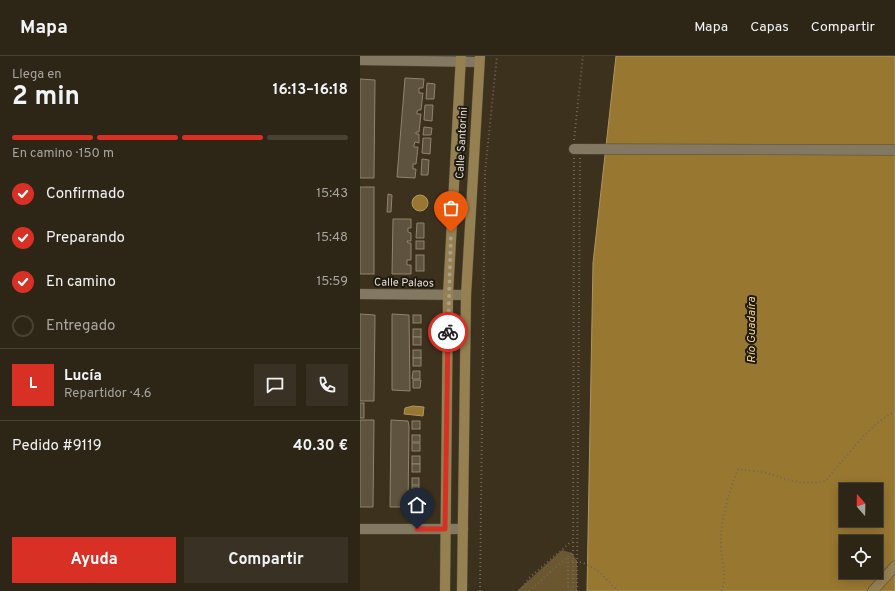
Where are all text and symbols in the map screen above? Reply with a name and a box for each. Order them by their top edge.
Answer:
text: Mapa [20,16,68,40]
text: Mapa [694,19,728,36]
text: Capas [750,19,789,36]
text: Compartir [811,19,875,36]
text: Llega en [12,67,62,83]
text: 2 min [12,81,80,114]
text: 16:13–16:18 [272,81,348,100]
street label: Calle Santorini [453,107,471,179]
text: En camino · 150 m [12,146,114,162]
icon: check [12,183,34,205]
text: Confirmado [46,185,125,204]
text: 15:43 [316,186,348,202]
pin [434,191,468,232]
icon: bag [440,197,462,219]
icon: check [12,227,34,249]
text: Preparando [46,229,125,248]
text: 15:48 [316,230,348,246]
icon: check [12,271,34,293]
text: En camino [46,273,116,292]
text: 15:59 [316,274,348,290]
street label: Calle Palaos [374,275,434,291]
water label: Río Guadaíra [744,296,760,363]
courier [428,312,468,352]
text: Entregado [46,317,115,336]
icon: bike [437,321,459,343]
button: chat [254,364,296,406]
button: phone [306,364,348,406]
text: Lucía [64,367,102,386]
text: L [29,375,37,394]
text: Repartidor · 4.6 [64,386,152,402]
text: Pedido #9119 [12,437,102,456]
text: 40.30 € [293,437,348,456]
north arrow [839,483,883,527]
map controls [839,483,883,579]
pin [400,488,434,529]
icon: home [406,494,428,516]
button: locate [839,535,883,579]
button: Ayuda [12,537,176,583]
button: Compartir [184,537,348,583]

